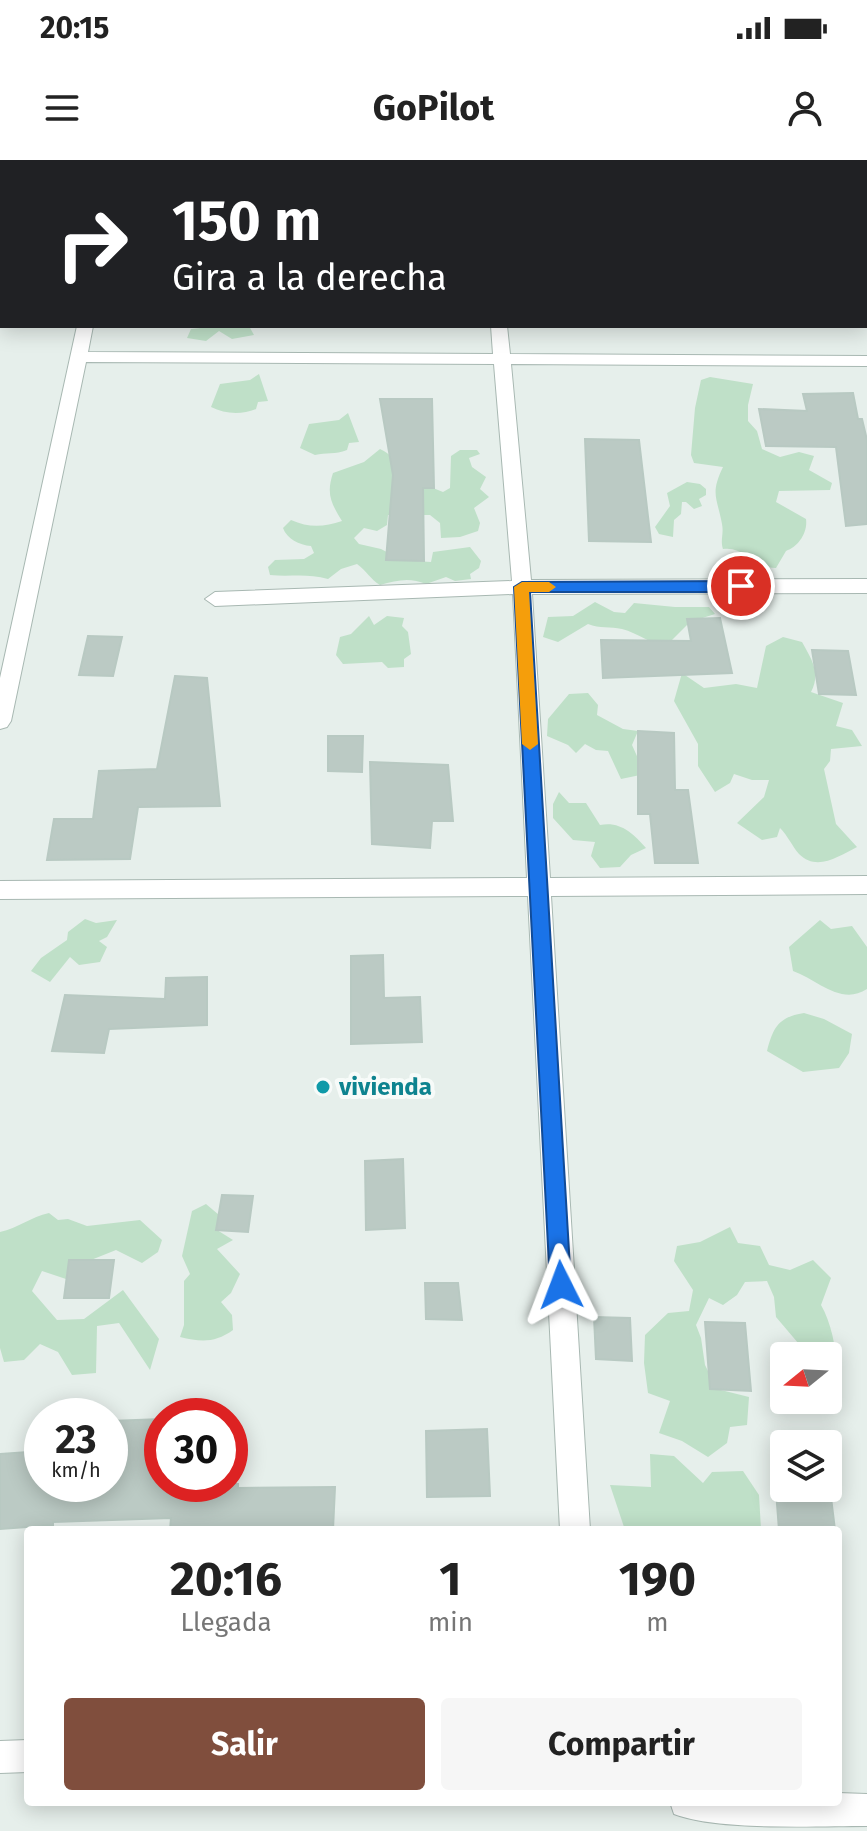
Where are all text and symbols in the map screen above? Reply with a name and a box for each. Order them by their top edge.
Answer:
text: 20:15 [40,10,109,46]
icon: menu [40,86,84,130]
text: GoPilot [373,86,494,130]
icon: person [783,86,827,130]
text: 150 m [172,188,321,255]
icon: right [40,192,144,296]
text: Gira a la derecha [172,256,447,300]
pin [707,552,775,620]
icon: arrive [719,564,763,608]
place label: vivienda [338,1073,432,1101]
marker: vivienda [314,1078,332,1096]
position arrow [519,1243,603,1327]
north arrow [770,1342,842,1414]
map controls [770,1342,842,1502]
speed limit sign: 30 [144,1398,248,1502]
text: 23 [55,1416,97,1464]
button: layers [770,1430,842,1502]
text: km/h [51,1458,101,1482]
text: 20:16 [170,1550,282,1608]
text: 1 [439,1550,462,1608]
text: 190 [619,1550,696,1608]
text: Llegada [180,1607,272,1638]
text: min [428,1607,473,1638]
text: m [646,1607,669,1638]
button: Salir [64,1698,425,1790]
button: Compartir [441,1698,802,1790]

